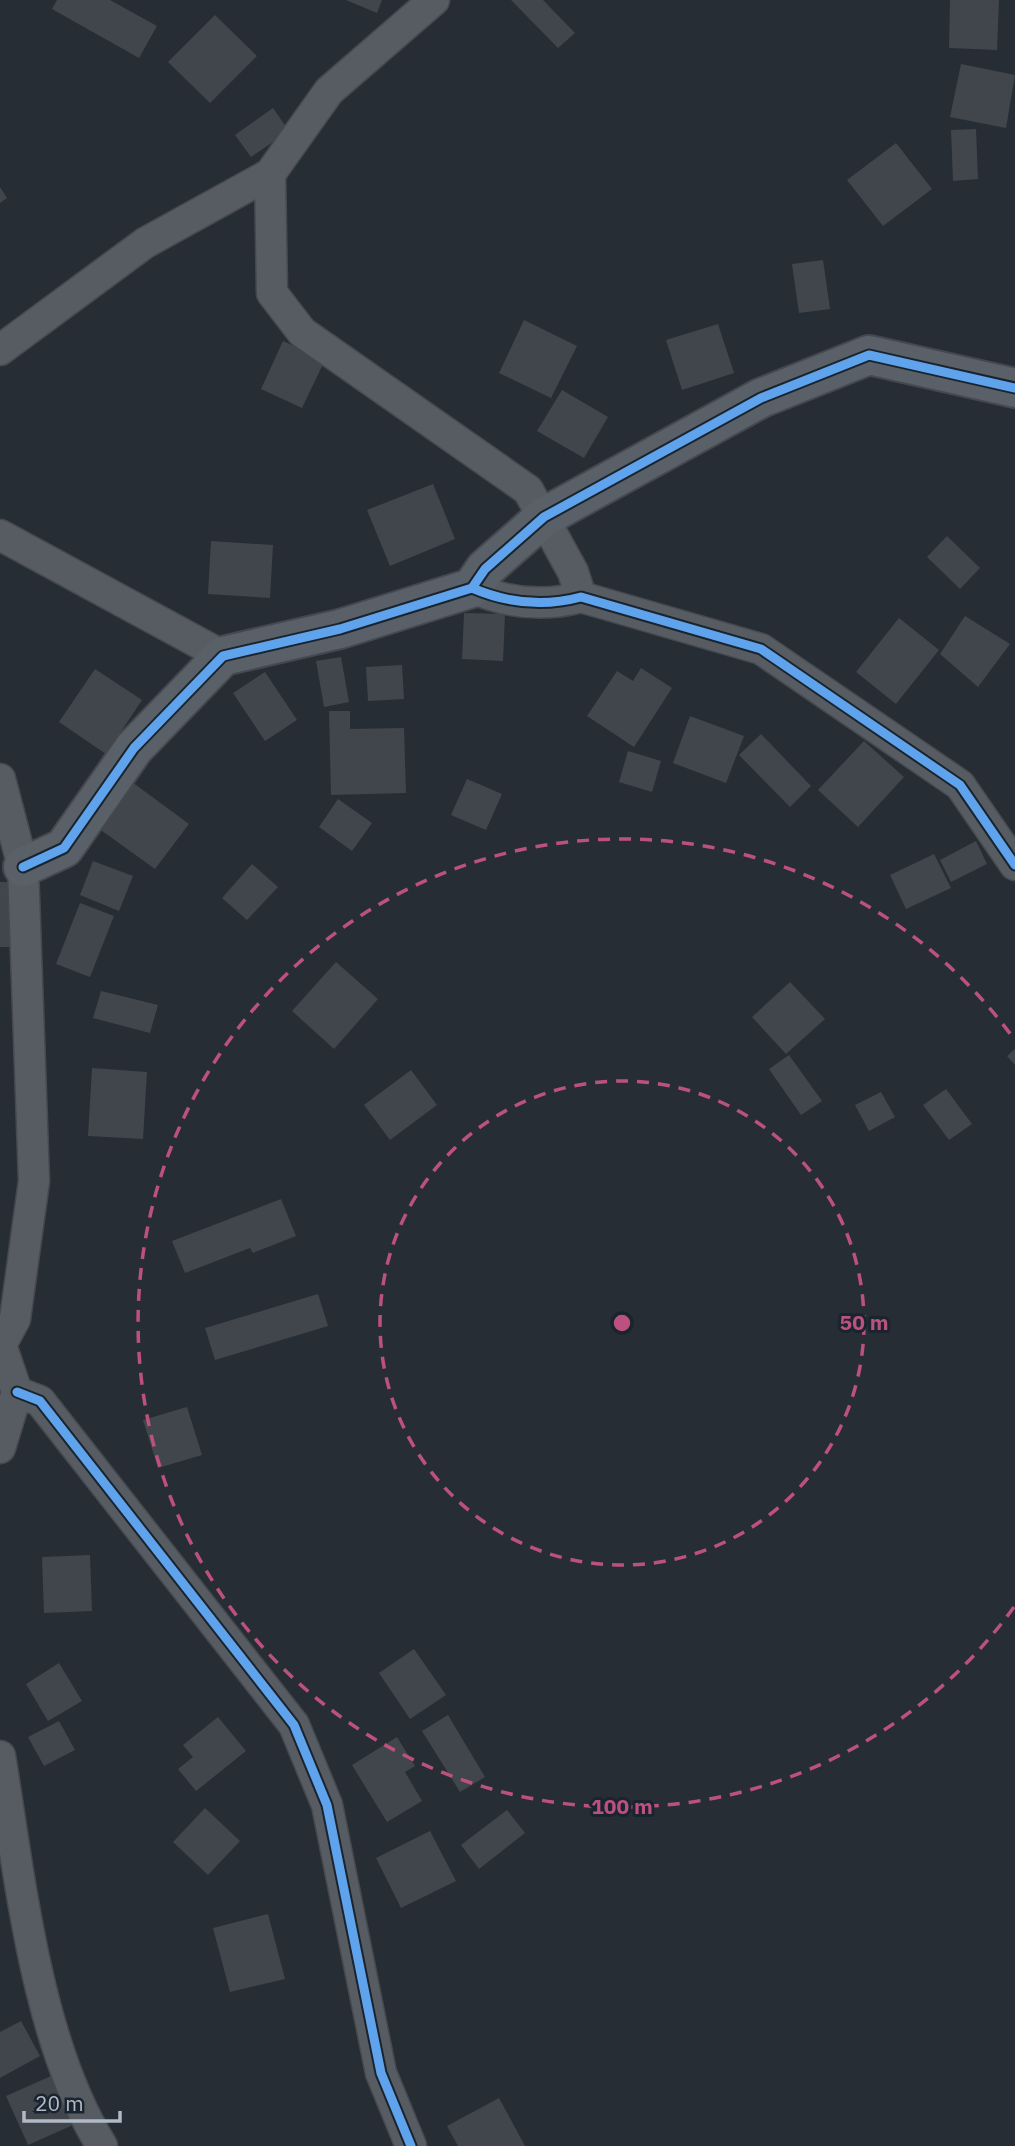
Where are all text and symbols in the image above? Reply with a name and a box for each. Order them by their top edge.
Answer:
text: 50 m [840,1308,888,1336]
centre of rings [610,1311,634,1335]
text: 100 m [591,1792,653,1820]
scale bar [24,2080,121,2124]
text: 20 m [35,2089,84,2117]

